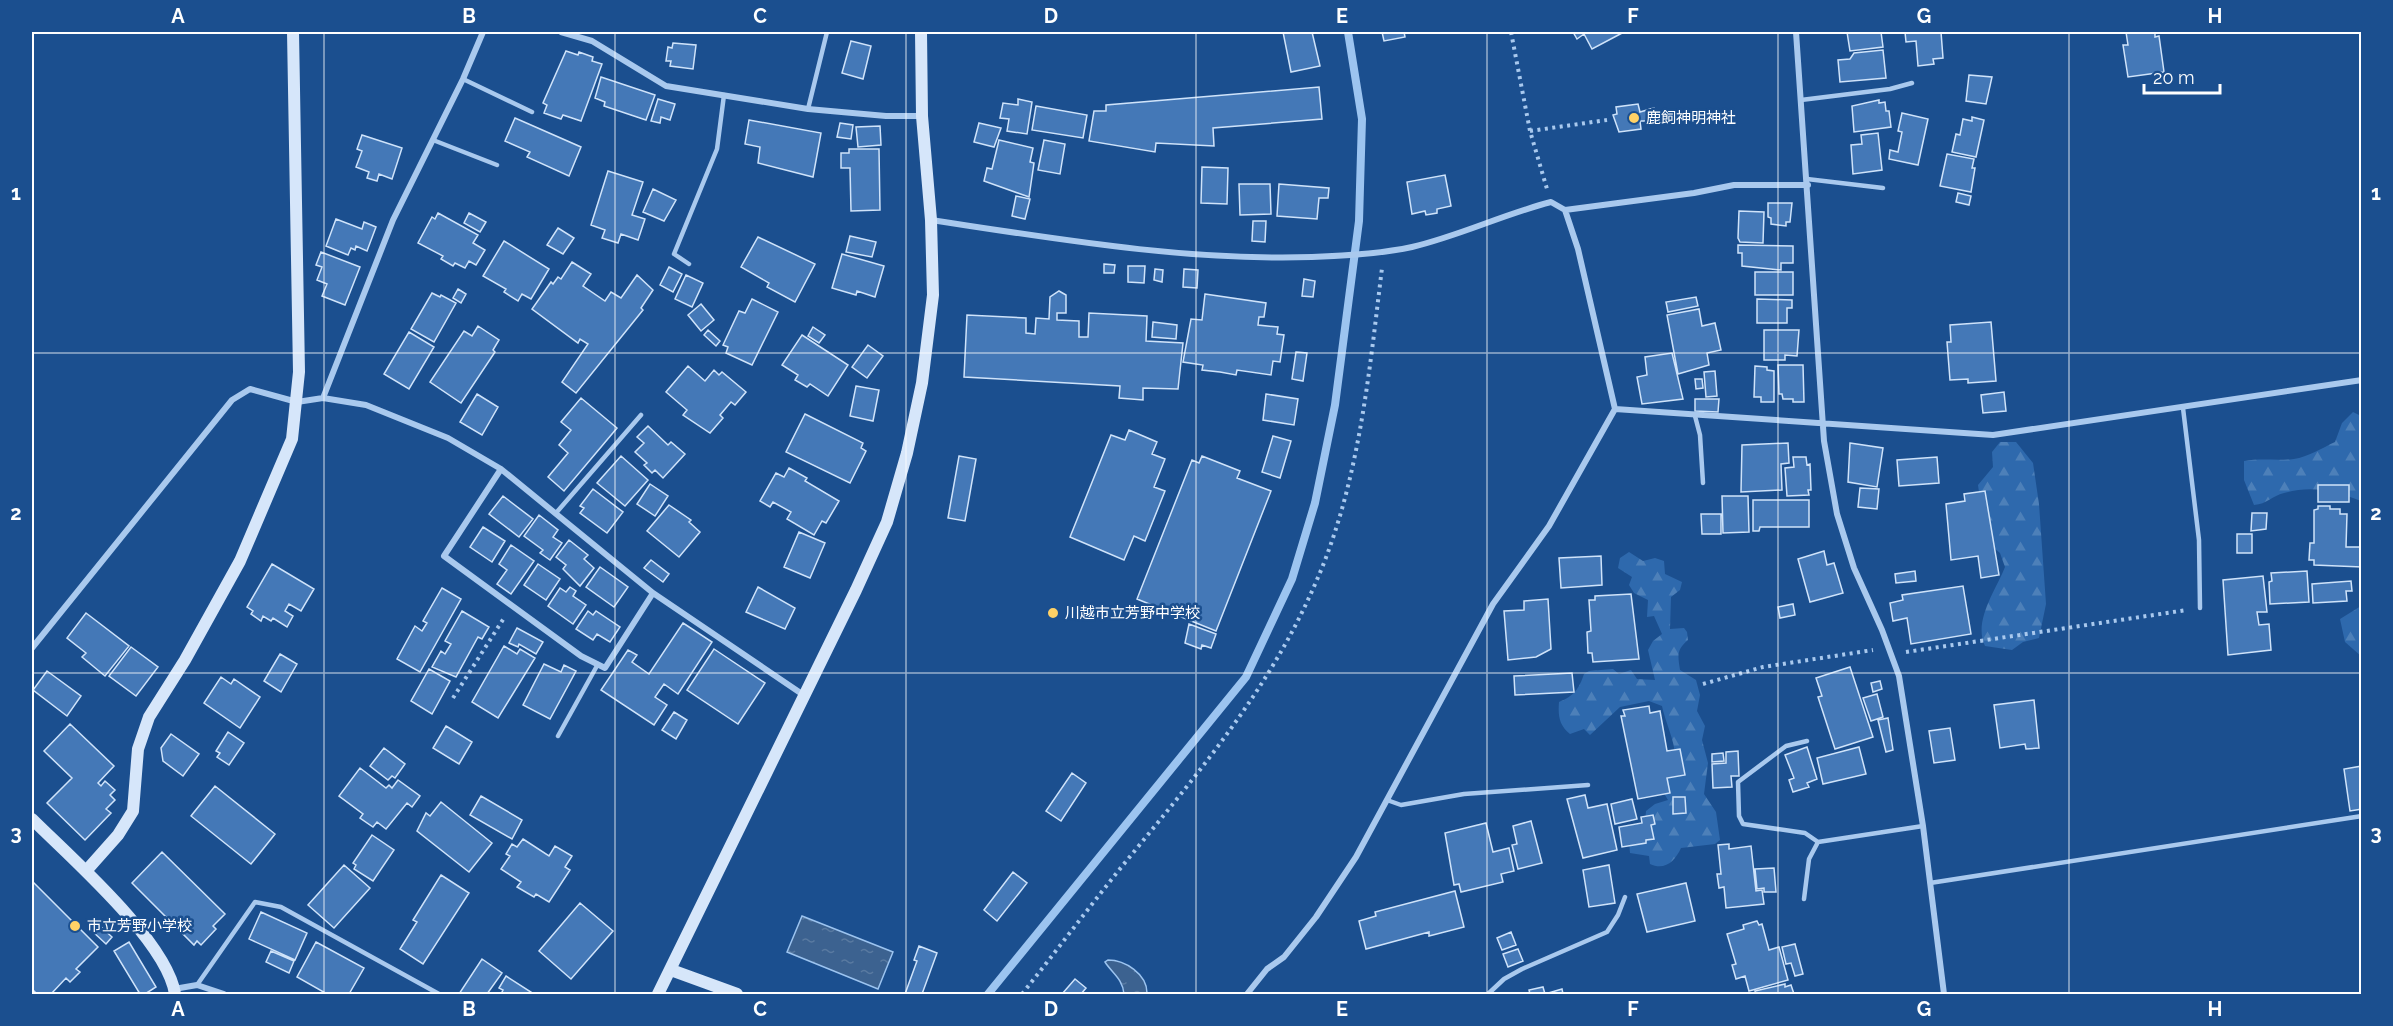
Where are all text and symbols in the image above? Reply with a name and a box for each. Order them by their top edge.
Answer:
text: A [171,4,185,28]
text: B [462,4,476,28]
text: C [753,4,767,28]
text: D [1044,4,1058,28]
text: E [1336,4,1348,28]
text: F [1627,4,1639,28]
text: G [1917,4,1931,28]
text: H [2208,4,2222,28]
scale bar [2144,57,2220,95]
text: 20 m [2153,67,2195,88]
place label: 鹿飼神明神社 [1646,109,1736,127]
marker: 鹿飼神明神社 [1627,111,1641,125]
text: 1 [11,181,21,205]
text: 1 [2371,181,2381,205]
text: 2 [10,501,22,525]
text: 2 [2370,501,2382,525]
place label: 川越市立芳野中学校 [1065,604,1200,622]
marker: 川越市立芳野中学校 [1046,606,1060,620]
text: 3 [10,821,22,845]
text: 3 [2370,821,2382,845]
place label: 市立芳野小学校 [87,917,192,935]
marker: 市立芳野小学校 [68,919,82,933]
text: A [171,997,185,1021]
text: B [462,997,476,1021]
text: C [753,997,767,1021]
text: D [1044,997,1058,1021]
text: E [1336,997,1348,1021]
text: F [1627,997,1639,1021]
text: G [1917,997,1931,1021]
text: H [2208,997,2222,1021]

